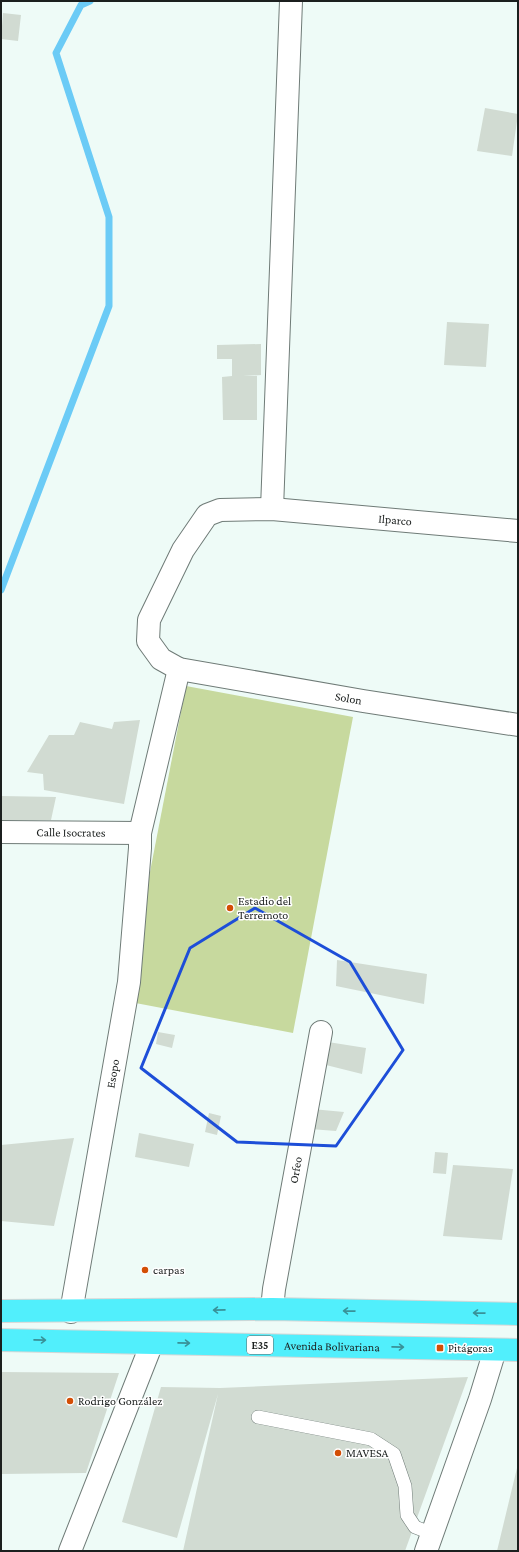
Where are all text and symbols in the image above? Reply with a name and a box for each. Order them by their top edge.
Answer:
street label: Ilparco [378,512,412,528]
street label: Solon [334,689,364,708]
street label: Calle Isocrates [36,825,106,840]
place label: Estadio del Terremoto [238,894,291,922]
marker: Estadio del Terremoto [225,903,235,913]
street label: Esopo [103,1058,122,1089]
street label: Orfeo [286,1155,305,1185]
place label: carpas [153,1263,185,1277]
marker: carpas [140,1265,150,1275]
one-way arrow [213,1306,226,1314]
one-way arrow [343,1307,356,1315]
one-way arrow [473,1309,486,1317]
road number: E35 [247,1336,273,1354]
one-way arrow [33,1337,46,1344]
street label: Avenida Bolivariana [284,1338,380,1354]
one-way arrow [177,1339,190,1347]
place label: Pitágoras [448,1341,493,1355]
one-way arrow [391,1343,404,1351]
marker: Pitágoras [435,1343,445,1353]
place label: Rodrigo González [78,1394,162,1408]
marker: Rodrigo González [65,1396,75,1406]
place label: MAVESA [346,1446,389,1460]
marker: MAVESA [333,1448,343,1458]

